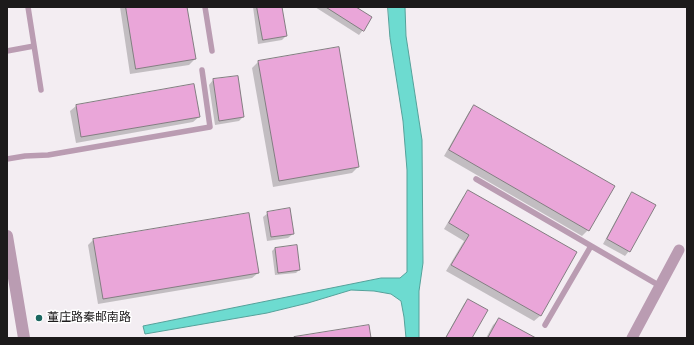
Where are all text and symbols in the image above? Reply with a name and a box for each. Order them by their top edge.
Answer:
place label: 董庄路秦邮南路 [47,311,131,325]
marker: 董庄路秦邮南路 [34,313,44,323]

